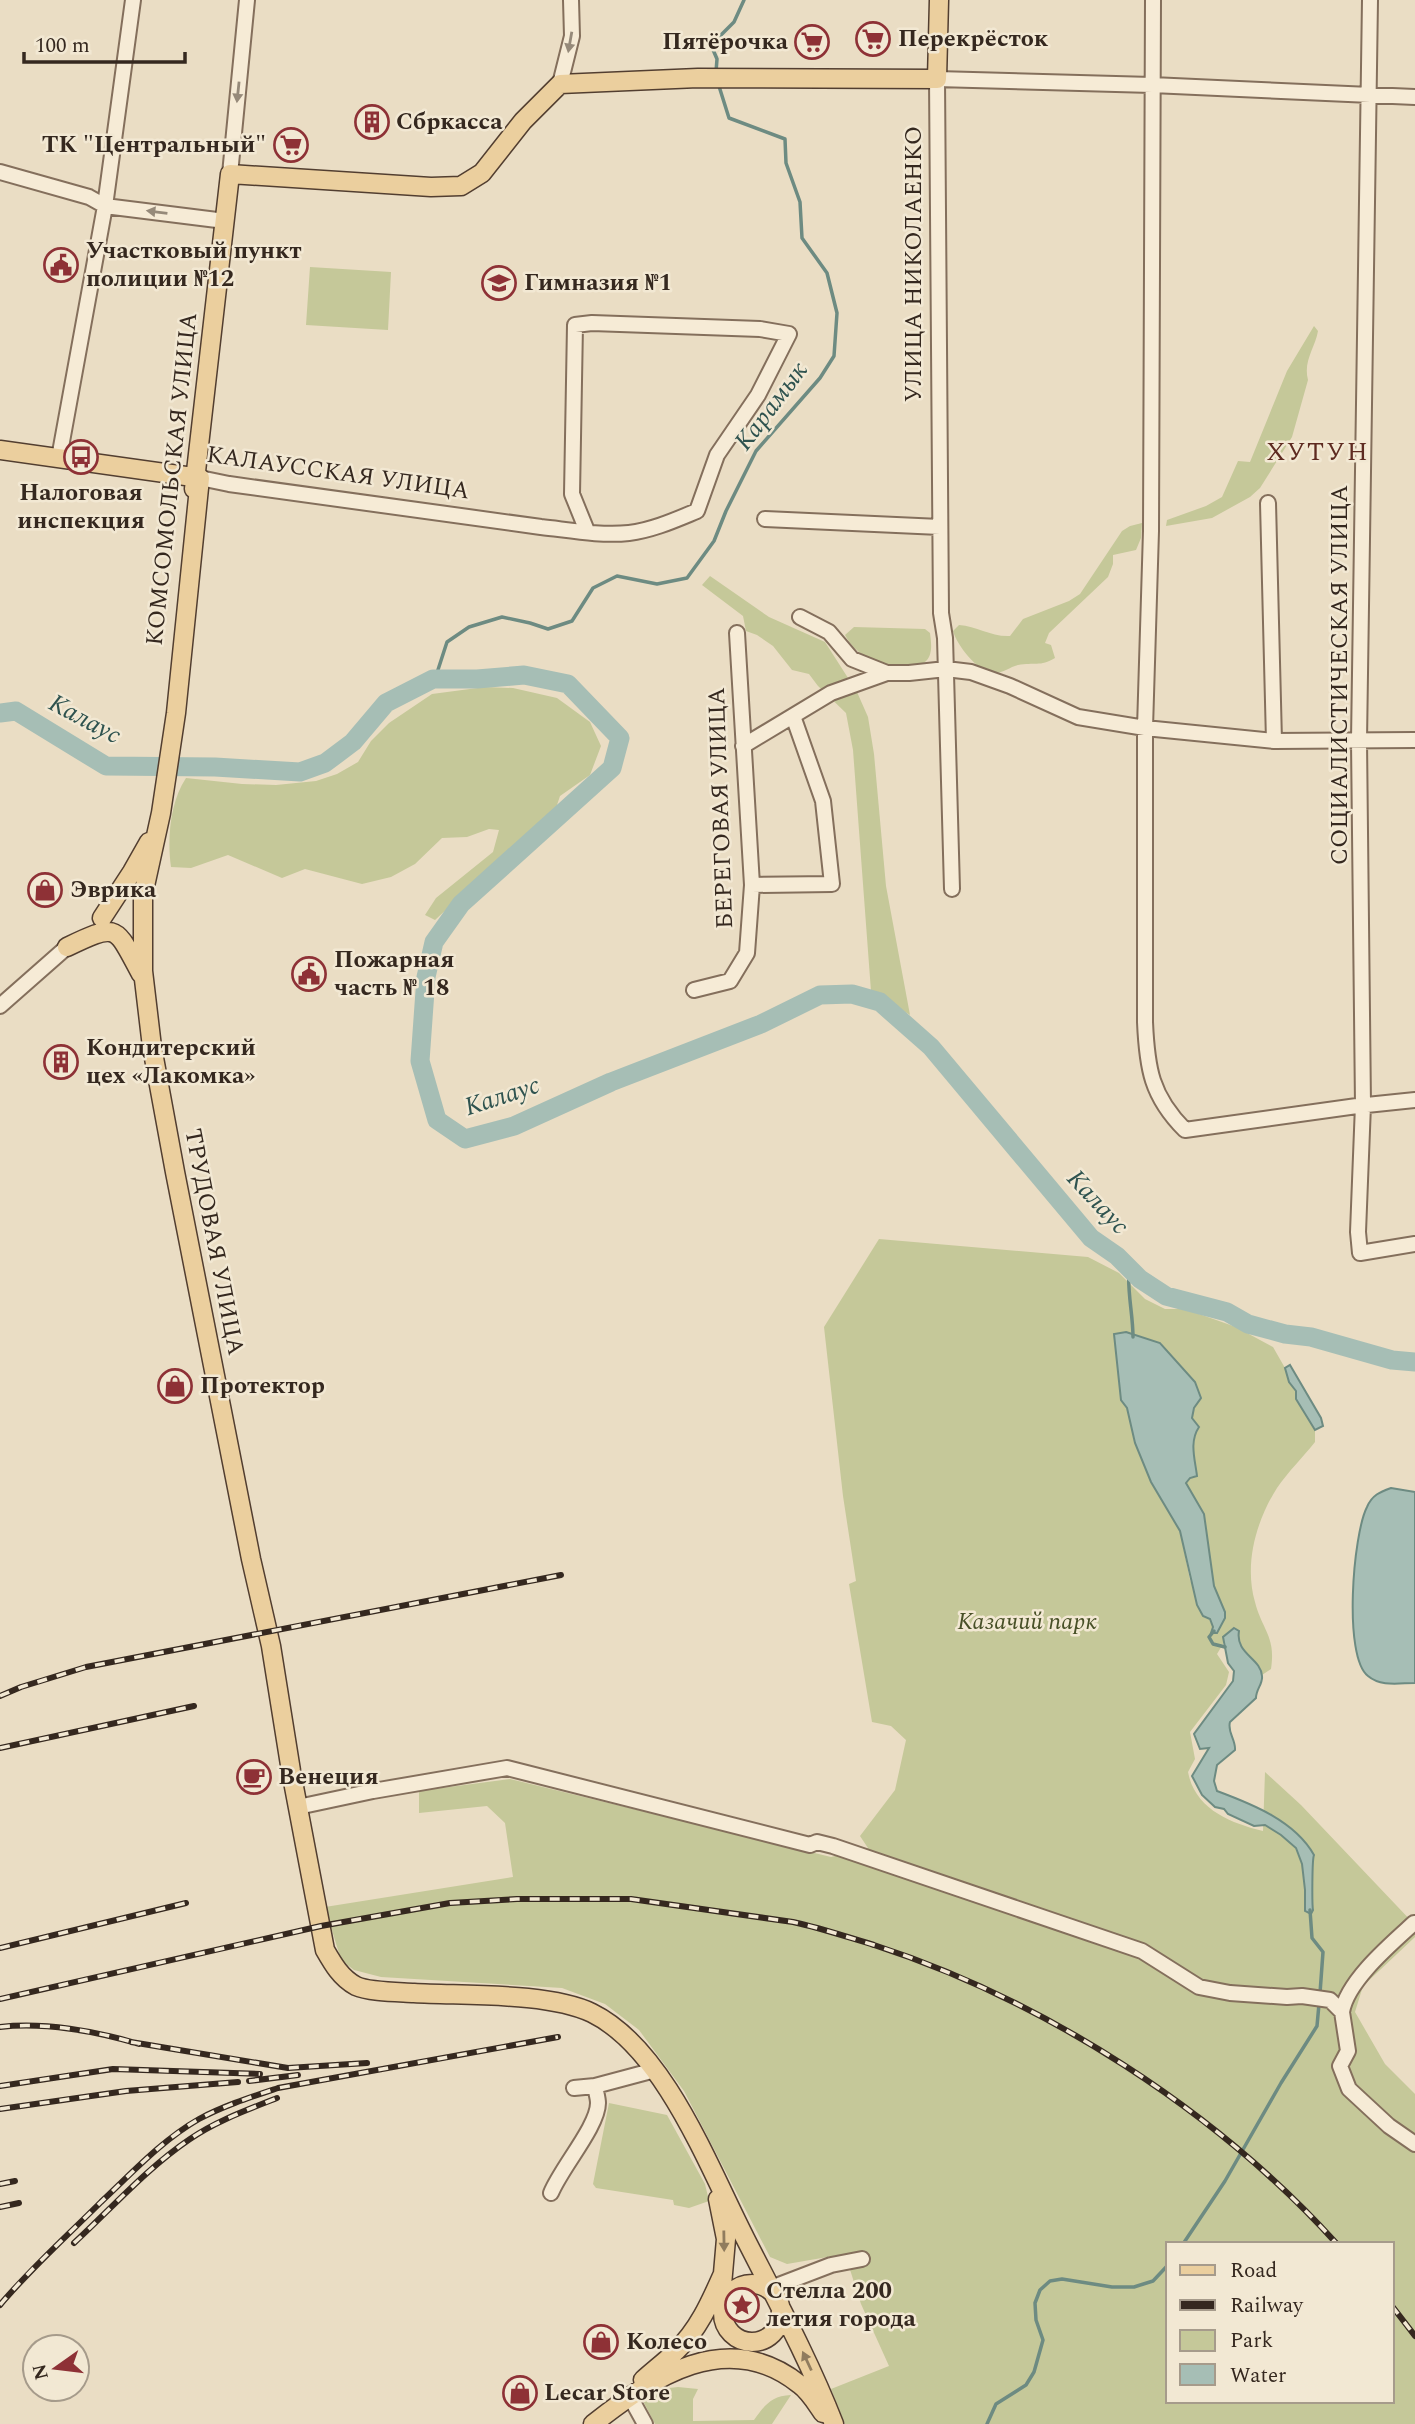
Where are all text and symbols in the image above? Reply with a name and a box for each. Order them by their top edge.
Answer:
supermarket icon: Перекрёсток [854,20,892,58]
scale bar [24,21,186,65]
place label: Перекрёсток [898,21,1049,57]
supermarket icon: Пятёрочка [793,23,831,61]
place label: Пятёрочка [662,24,789,60]
text: 100 m [35,30,90,62]
one-way arrow [564,31,575,53]
one-way arrow [232,82,243,104]
building icon: Сбркасса [353,103,391,141]
place label: Сбркасса [396,104,503,140]
supermarket icon: ТК "Центральный" [272,126,310,164]
street label: УЛИЦА НИКОЛАЕНКО [896,126,932,402]
place label: ТК "Центральный" [42,127,266,163]
one-way arrow [146,207,168,218]
place label: Участковый пункт полиции №12 [86,233,302,297]
public building icon: Участковый пункт полиции №12 [42,246,80,284]
school or university icon: Гимназия №1 [480,264,518,302]
place label: Гимназия №1 [524,265,672,301]
street label: КОМСОМОЛЬСКАЯ УЛИЦА [137,311,207,647]
water label: Карамык [724,353,818,459]
district label: ХУТУН [1266,432,1370,472]
street label: КАЛАУССКАЯ УЛИЦА [204,437,472,509]
bus stop icon: Налоговая инспекция [62,438,100,476]
place label: Налоговая инспекция [17,475,145,539]
street label: СОЦИАЛИСТИЧЕСКАЯ УЛИЦА [1322,485,1358,865]
water label: Калаус [41,683,129,755]
street label: БЕРЕГОВАЯ УЛИЦА [699,686,743,930]
shop icon: Эврика [26,871,64,909]
place label: Эврика [70,872,157,908]
place label: Пожарная часть № 18 [334,942,454,1006]
public building icon: Пожарная часть № 18 [290,955,328,993]
place label: Кондитерский цех «Лакомка» [86,1030,256,1094]
building icon: Кондитерский цех «Лакомка» [42,1043,80,1081]
water label: Калаус [459,1065,545,1127]
street label: ТРУДОВАЯ УЛИЦА [174,1125,254,1359]
water label: Калаус [1057,1160,1139,1244]
shop icon: Протектор [156,1367,194,1405]
place label: Протектор [200,1368,325,1404]
park label: Казачий парк [957,1604,1097,1640]
cafe icon: Венеция [235,1758,273,1796]
place label: Венеция [278,1759,379,1795]
one-way arrow [718,2230,730,2252]
legend [1166,2242,1394,2403]
text: Road [1230,2255,1277,2287]
place label: Стелла 200 летия города [766,2273,917,2337]
place icon: Стелла 200 летия города [723,2286,761,2324]
text: Railway [1230,2290,1304,2322]
shop icon: Колесо [582,2323,620,2361]
place label: Колесо [626,2324,707,2360]
text: Park [1230,2325,1274,2357]
north arrow [21,2333,91,2403]
one-way arrow [801,2351,813,2371]
text: Water [1230,2360,1286,2392]
text: N [25,2361,57,2383]
shop icon: Lecar Store [501,2374,539,2412]
place label: Lecar Store [544,2375,670,2411]

